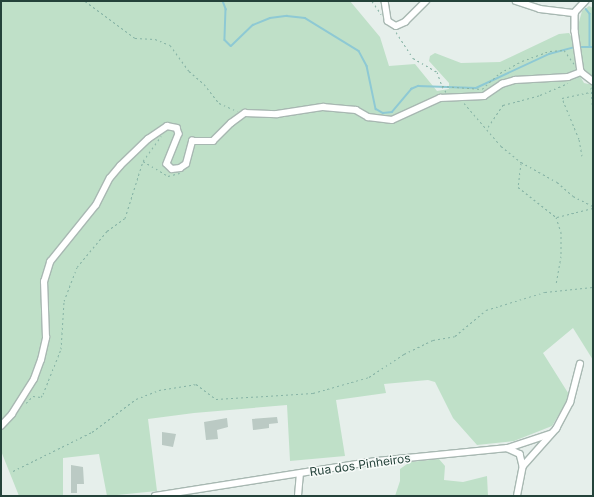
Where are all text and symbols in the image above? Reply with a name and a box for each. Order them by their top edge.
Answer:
street label: Rua dos Pinheiros [309,451,411,479]

